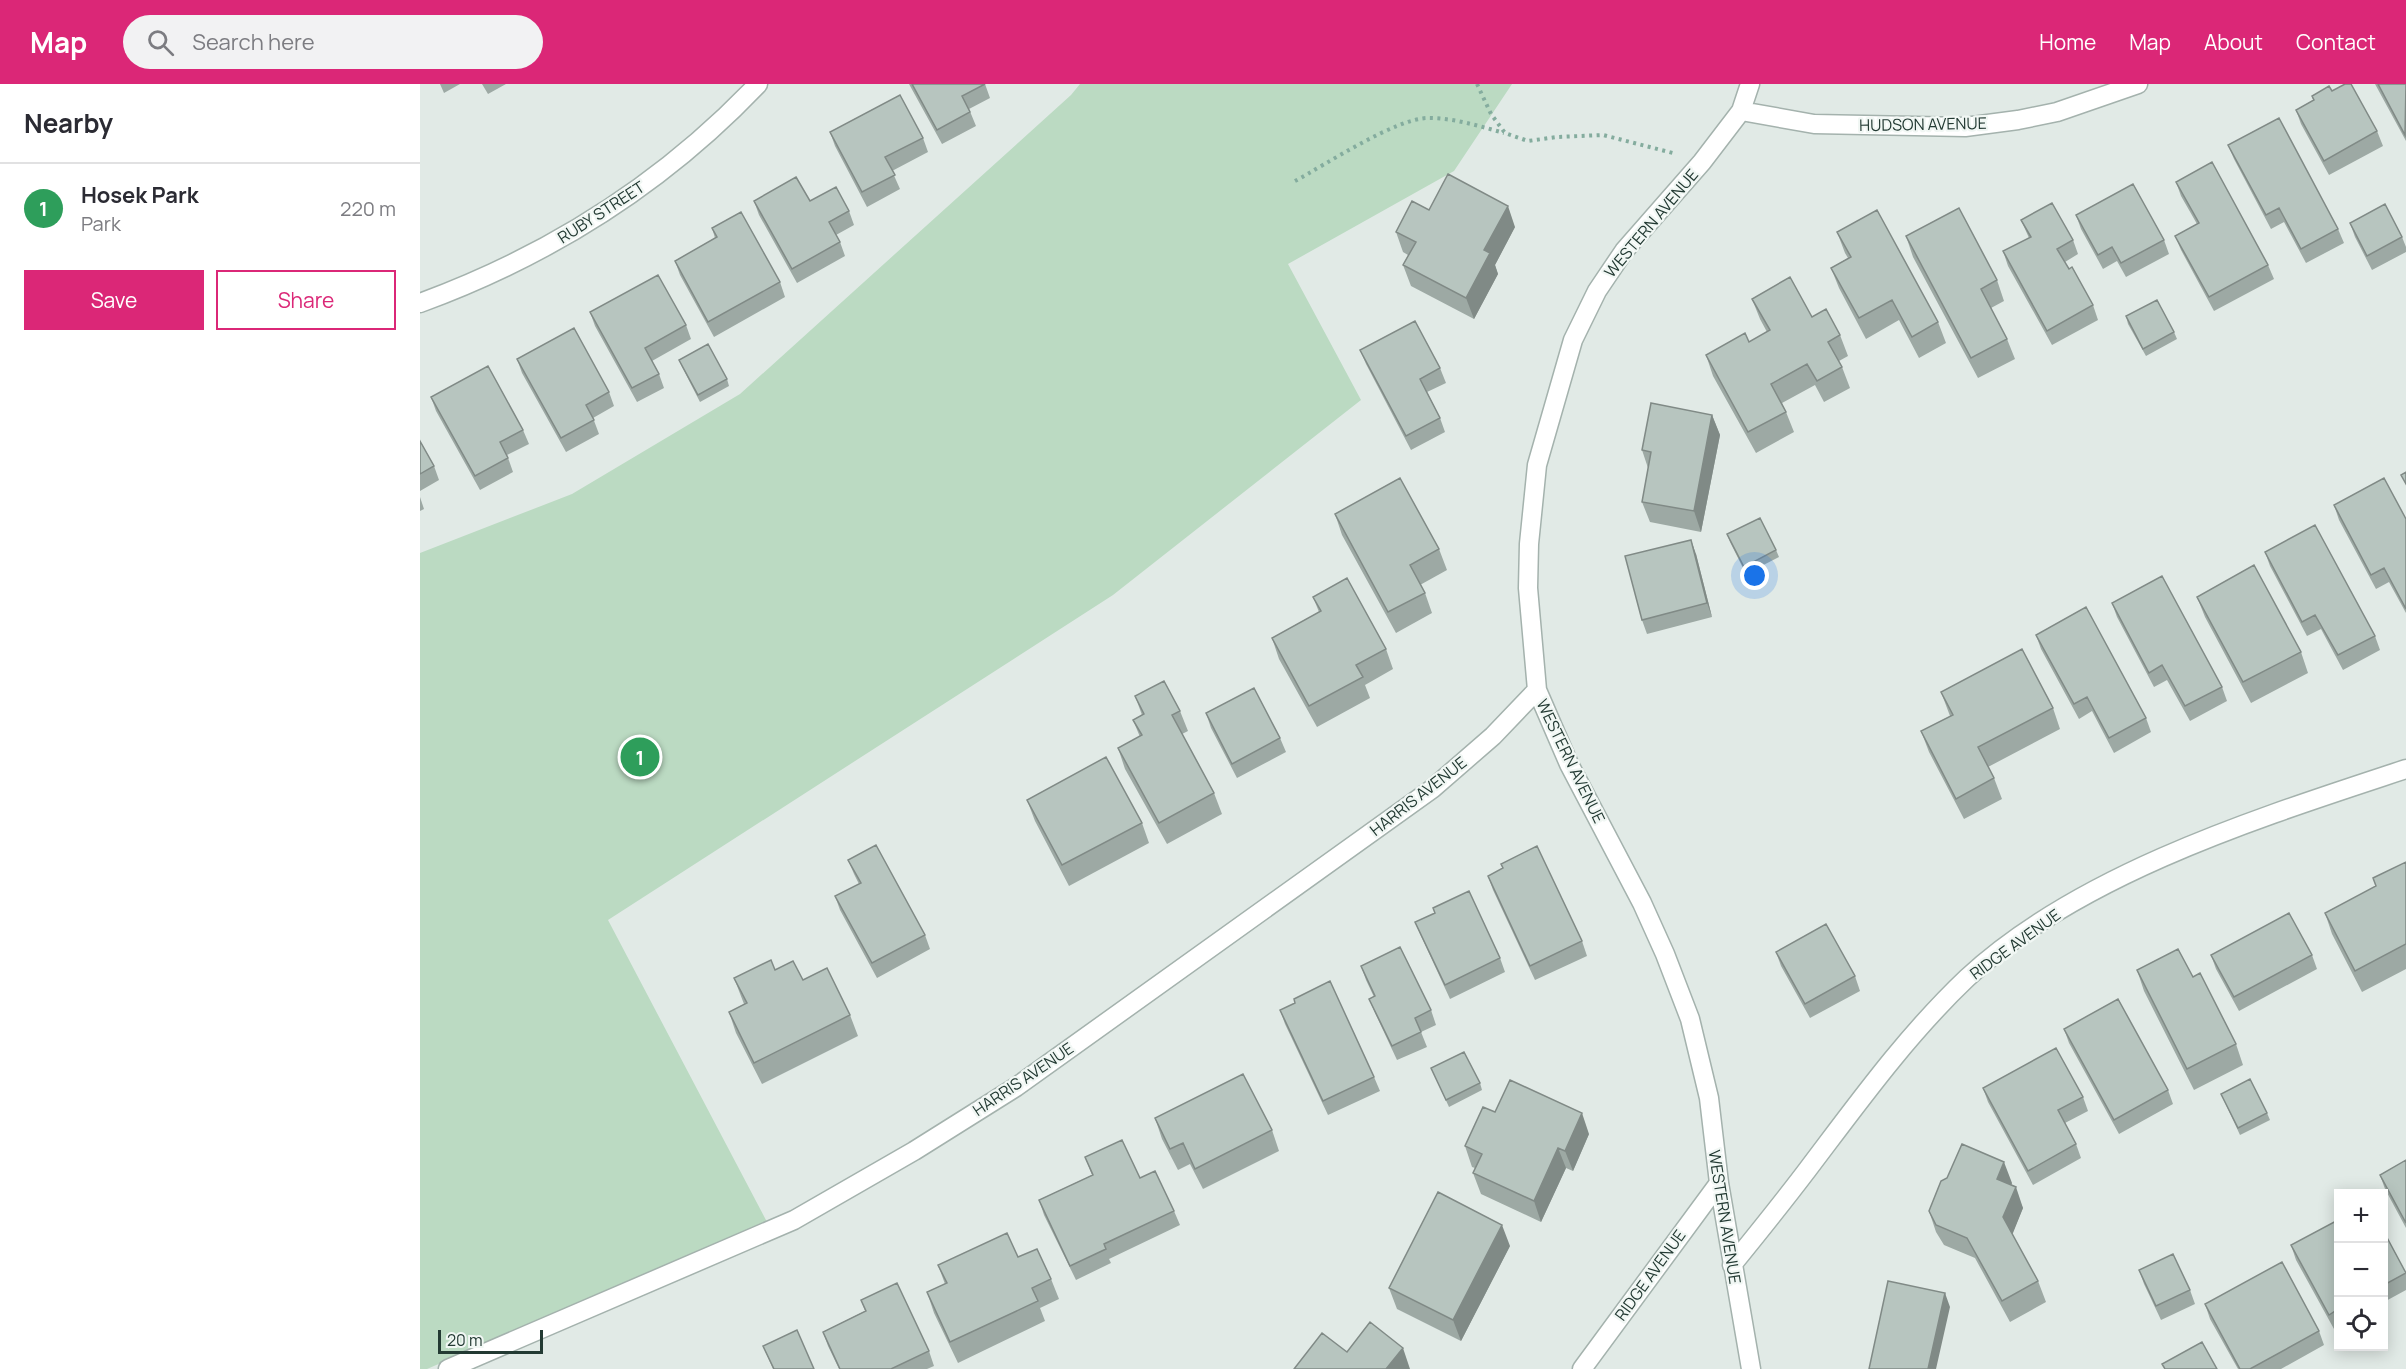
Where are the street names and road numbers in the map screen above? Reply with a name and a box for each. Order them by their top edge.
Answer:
street label: HUDSON AVENUE [1859,112,1987,136]
street label: WESTERN AVENUE [1599,164,1703,282]
street label: RUBY STREET [553,175,649,248]
street label: WESTERN AVENUE [1531,695,1611,827]
street label: HARRIS AVENUE [1365,751,1471,841]
street label: RIDGE AVENUE [1965,904,2065,984]
street label: HARRIS AVENUE [968,1037,1078,1121]
street label: WESTERN AVENUE [1704,1148,1746,1286]
street label: RIDGE AVENUE [1610,1225,1690,1325]

